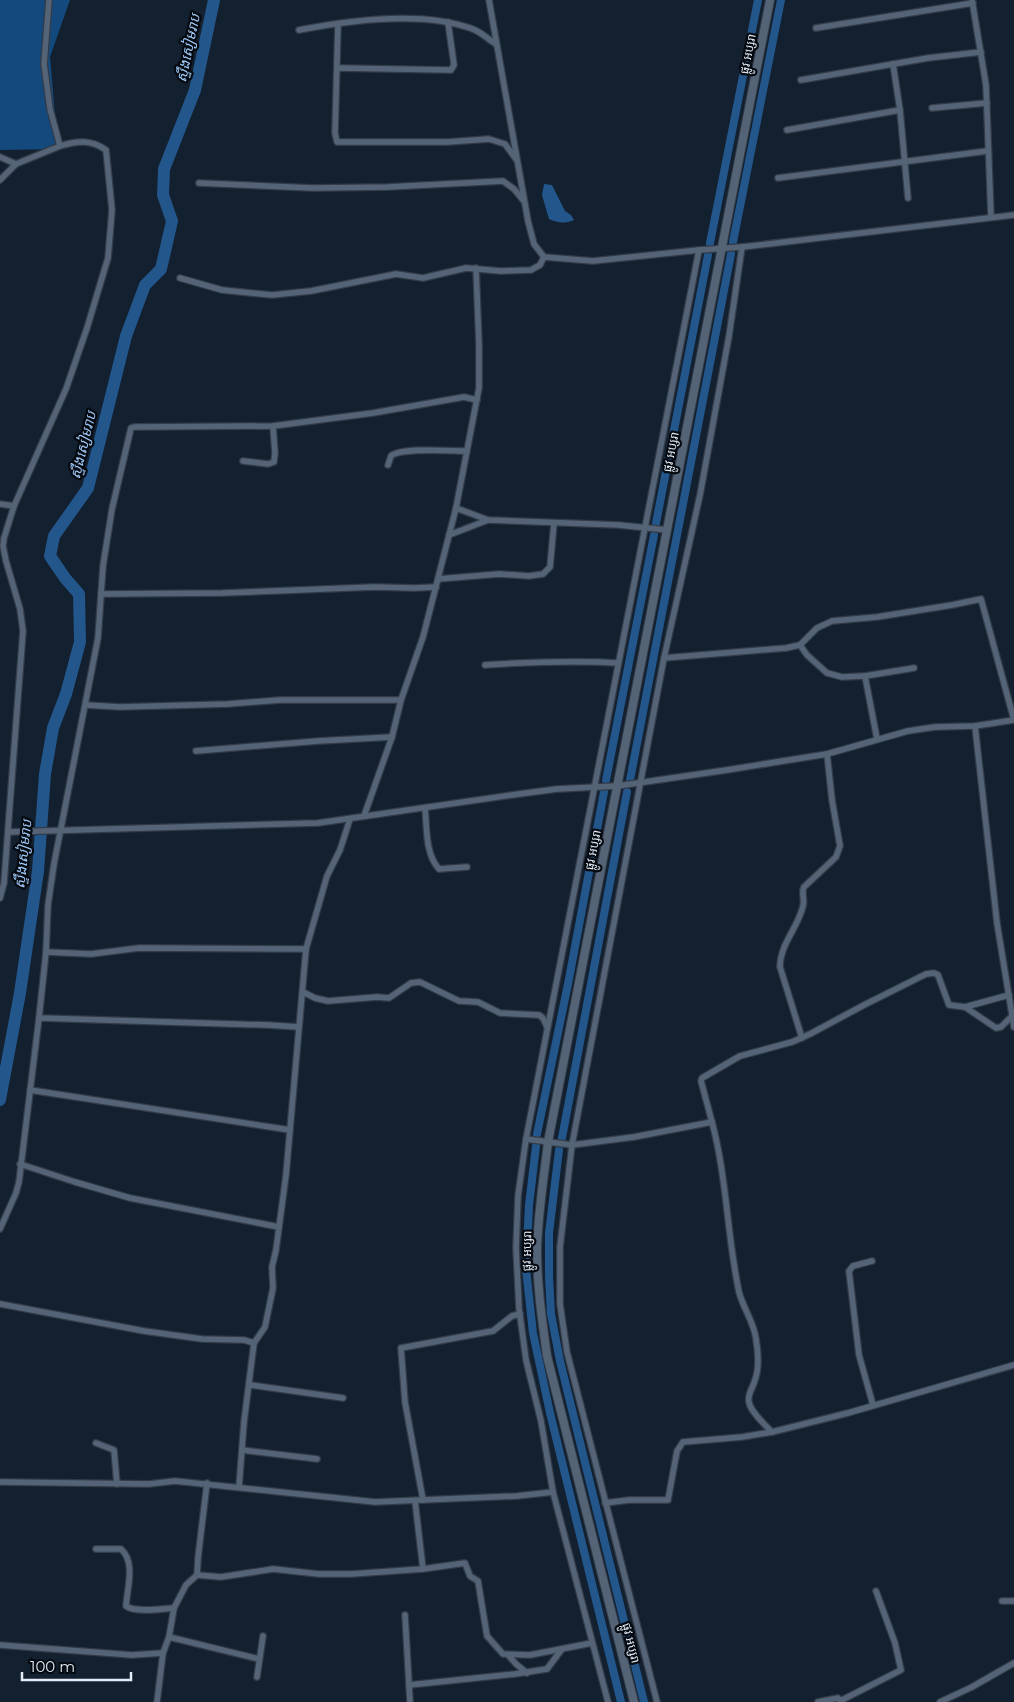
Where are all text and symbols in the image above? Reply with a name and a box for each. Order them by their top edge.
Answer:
water label: ស្ទឹងសៀមរាប [172,11,205,84]
street label: ផ្លូវ អប្សរា [736,32,762,76]
water label: ស្ទឹងសៀមរាប [66,408,101,481]
street label: ផ្លូវ អប្សរា [659,430,685,474]
water label: ស្ទឹងសៀមរាប [10,817,36,889]
street label: ផ្លូវ អប្សរា [581,828,607,872]
street label: ផ្លូវ អប្សរា [519,1230,538,1272]
street label: ផ្លូវ អប្សរា [616,1621,644,1665]
scale bar [22,1650,131,1682]
text: 100 m [30,1657,75,1676]

